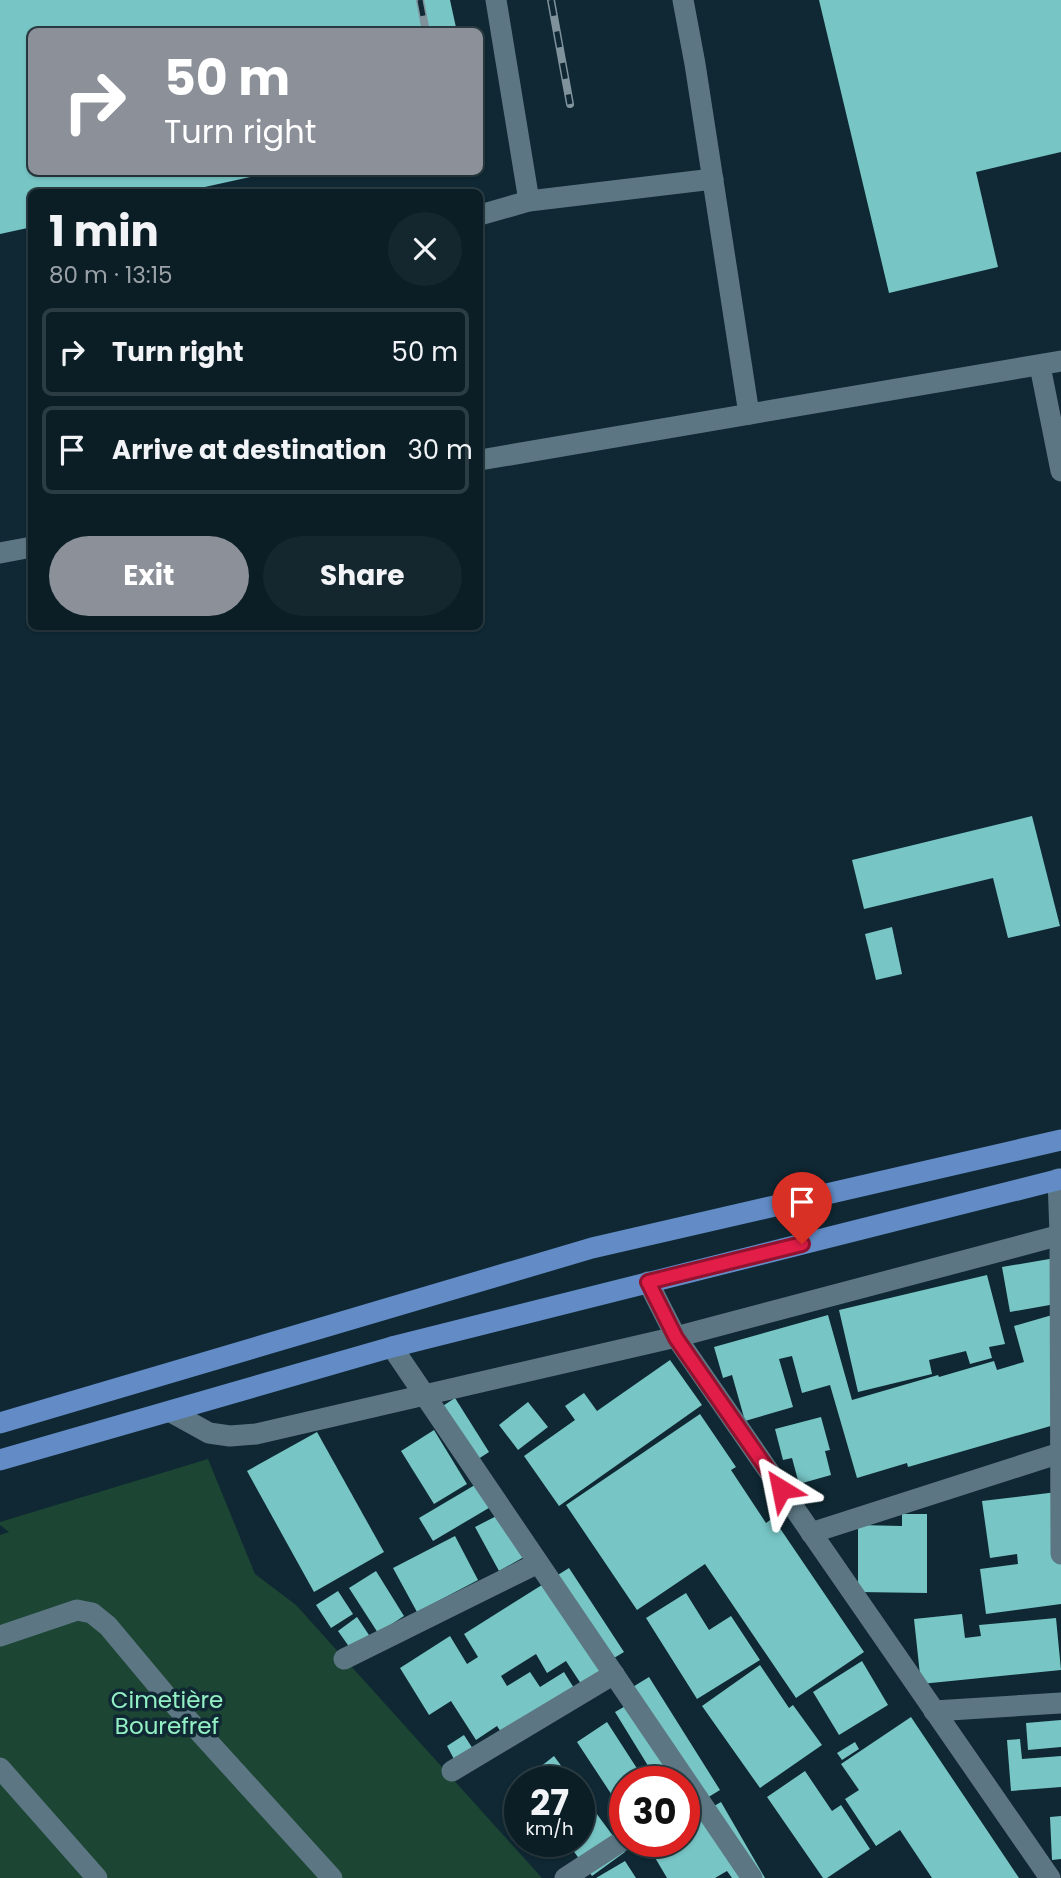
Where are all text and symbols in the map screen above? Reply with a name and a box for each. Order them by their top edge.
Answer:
text: 50 m [164,44,290,112]
icon: right [49,56,140,147]
text: Turn right [164,109,316,154]
text: 1 min [49,202,159,261]
button: close [388,212,462,286]
text: 80 m · 13:15 [49,259,173,291]
icon: right [53,333,91,371]
text: Turn right [112,334,244,370]
text: 50 m [392,334,458,370]
icon: arrive [53,431,91,469]
text: Arrive at destination [112,432,387,468]
text: 30 m [408,432,473,468]
button: Exit [49,536,249,616]
button: Share [263,536,462,616]
pin [772,1172,832,1244]
icon: arrive [783,1183,821,1221]
position arrow [744,1452,818,1526]
park label: Cimetière Bourefref [111,1684,223,1742]
speed limit sign: 30 [609,1766,700,1857]
text: 27 [530,1778,569,1827]
text: km/h [526,1816,573,1841]

